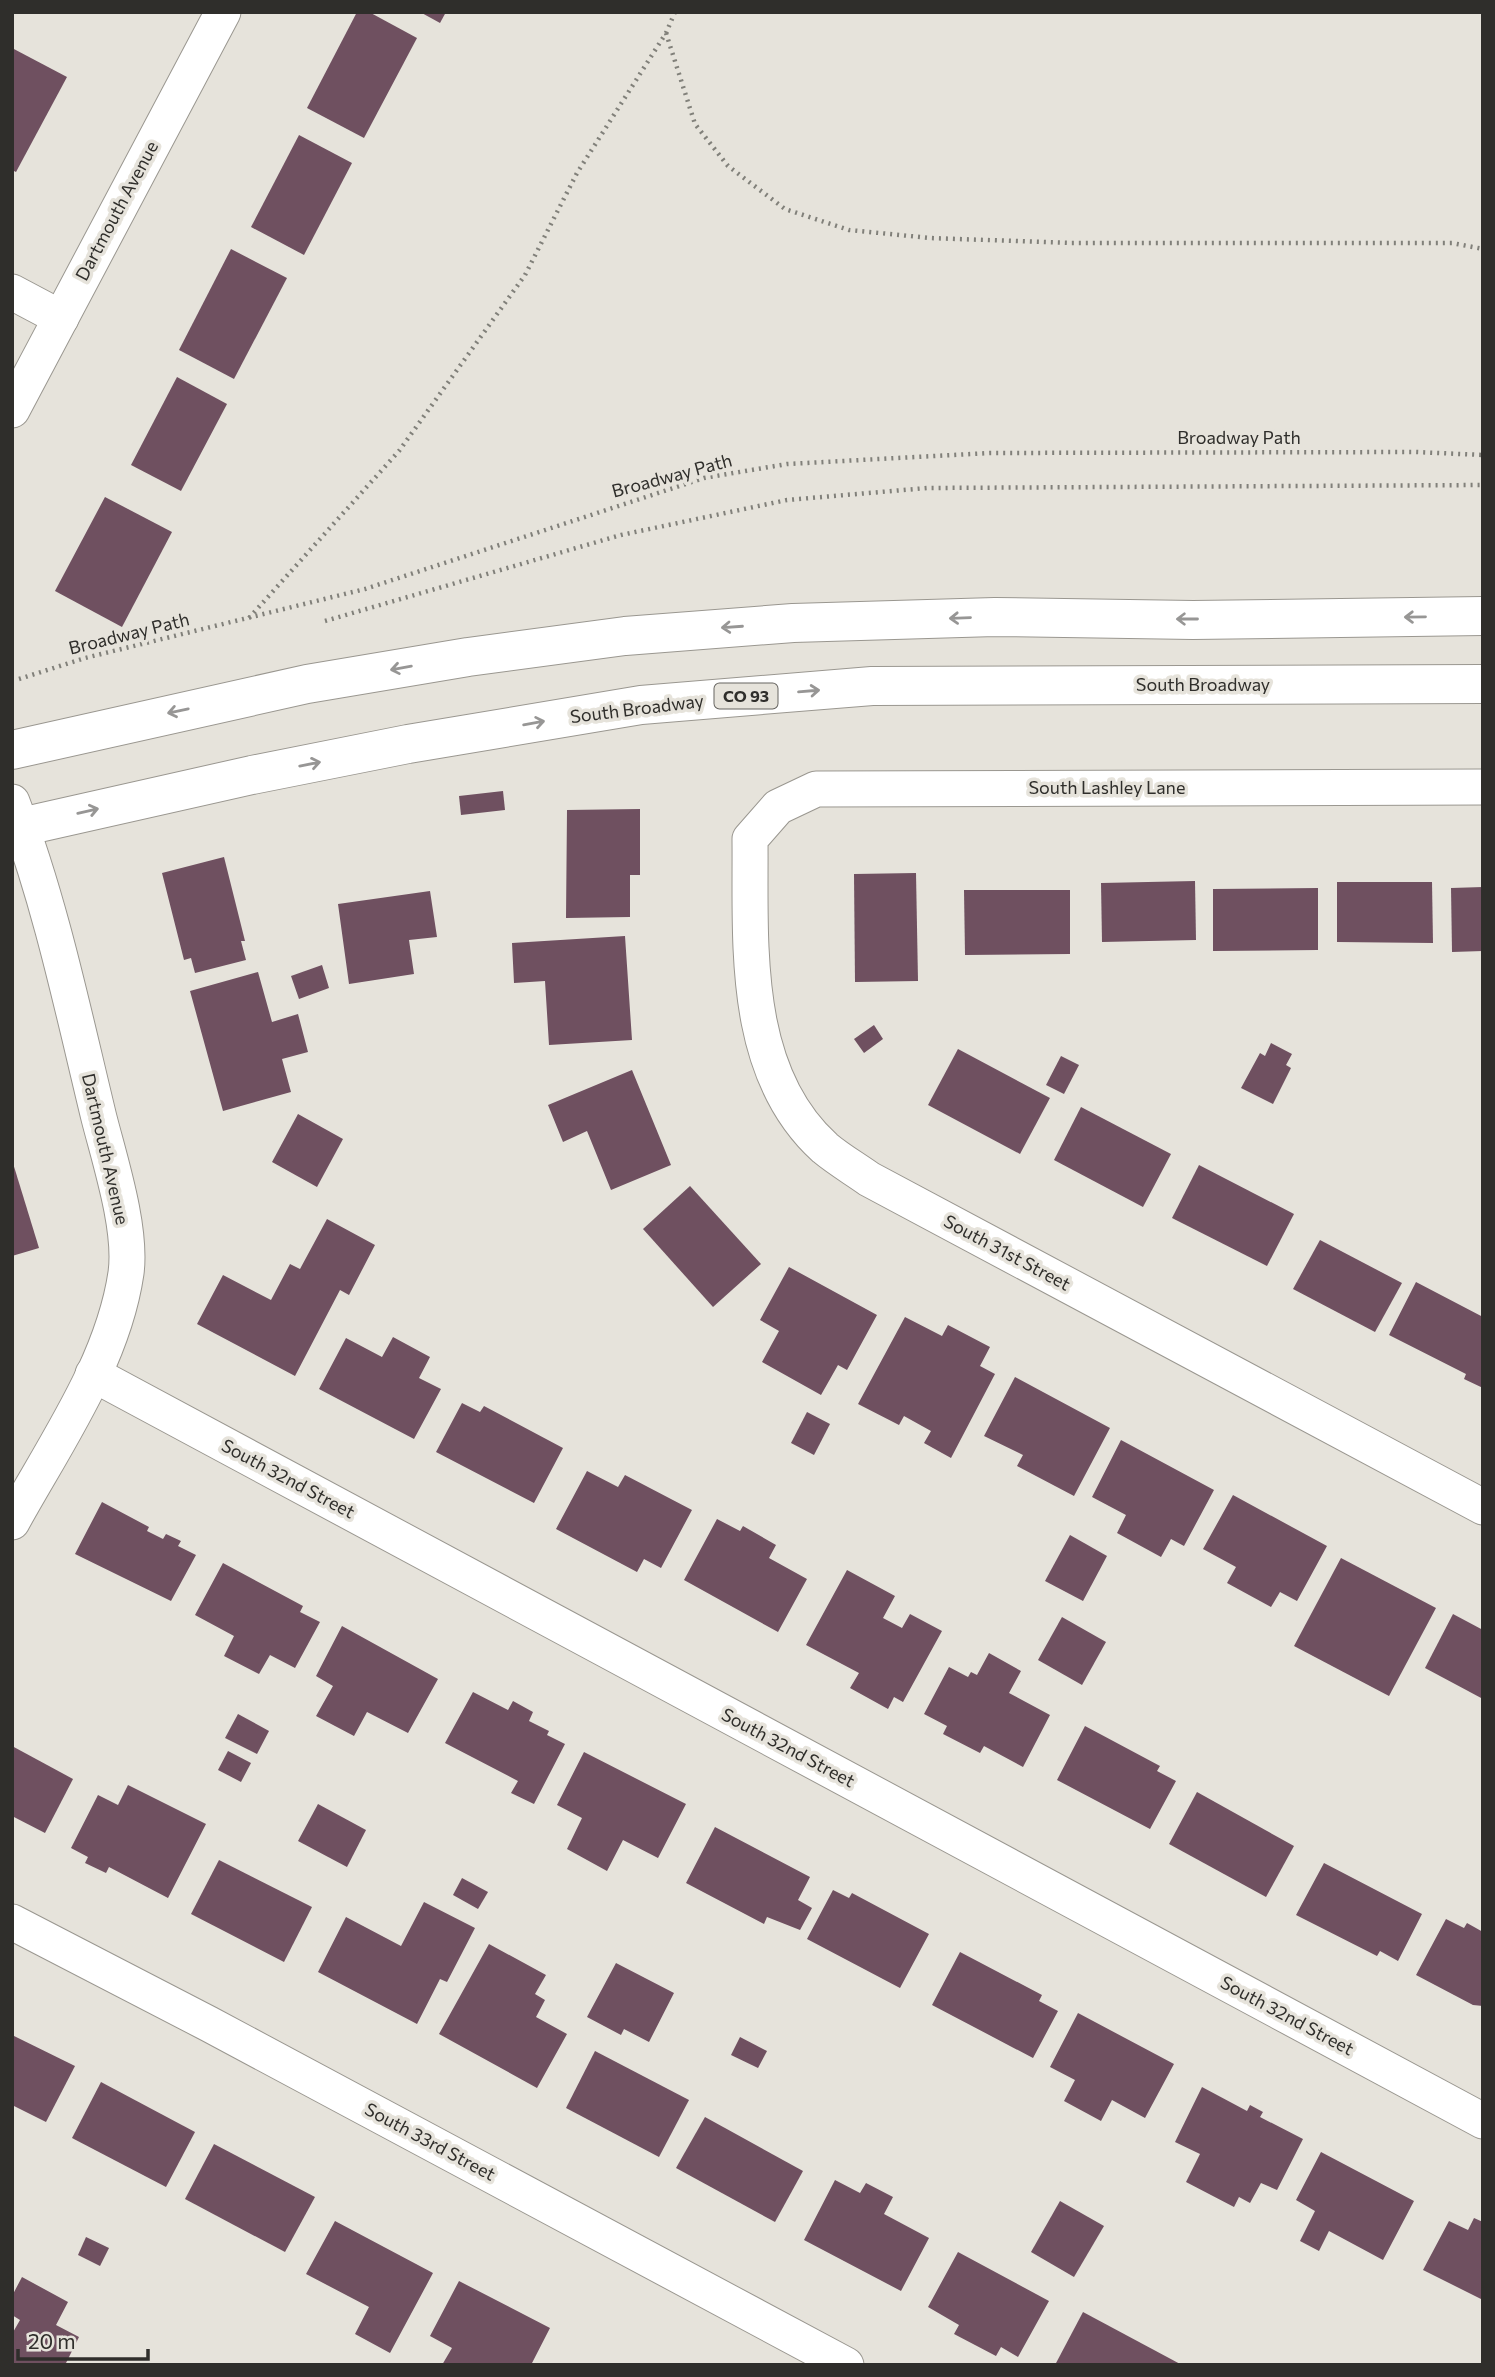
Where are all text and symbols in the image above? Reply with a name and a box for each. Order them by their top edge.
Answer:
street label: Dartmouth Avenue [70,137,162,284]
street label: Broadway Path [1177,426,1301,448]
street label: Broadway Path [609,448,734,502]
street label: Broadway Path [66,607,191,659]
one-way arrow [1403,610,1426,624]
one-way arrow [948,611,971,624]
one-way arrow [1176,612,1199,626]
one-way arrow [722,621,744,634]
one-way arrow [390,662,413,675]
street label: South Broadway [1136,673,1270,695]
road number: CO 93 [714,684,778,708]
one-way arrow [797,684,819,697]
street label: South Broadway [569,689,705,727]
one-way arrow [167,704,190,718]
one-way arrow [522,716,545,729]
one-way arrow [298,756,321,770]
street label: South Lashley Lane [1029,776,1185,798]
one-way arrow [76,803,99,817]
street label: Dartmouth Avenue [78,1071,134,1227]
street label: South 31st Street [940,1209,1075,1295]
street label: South 32nd Street [218,1434,359,1523]
street label: South 32nd Street [718,1703,859,1792]
street label: South 32nd Street [1217,1971,1358,2060]
street label: South 33rd Street [361,2097,499,2185]
scale bar [18,2318,147,2362]
text: 20 m [28,2328,76,2353]

